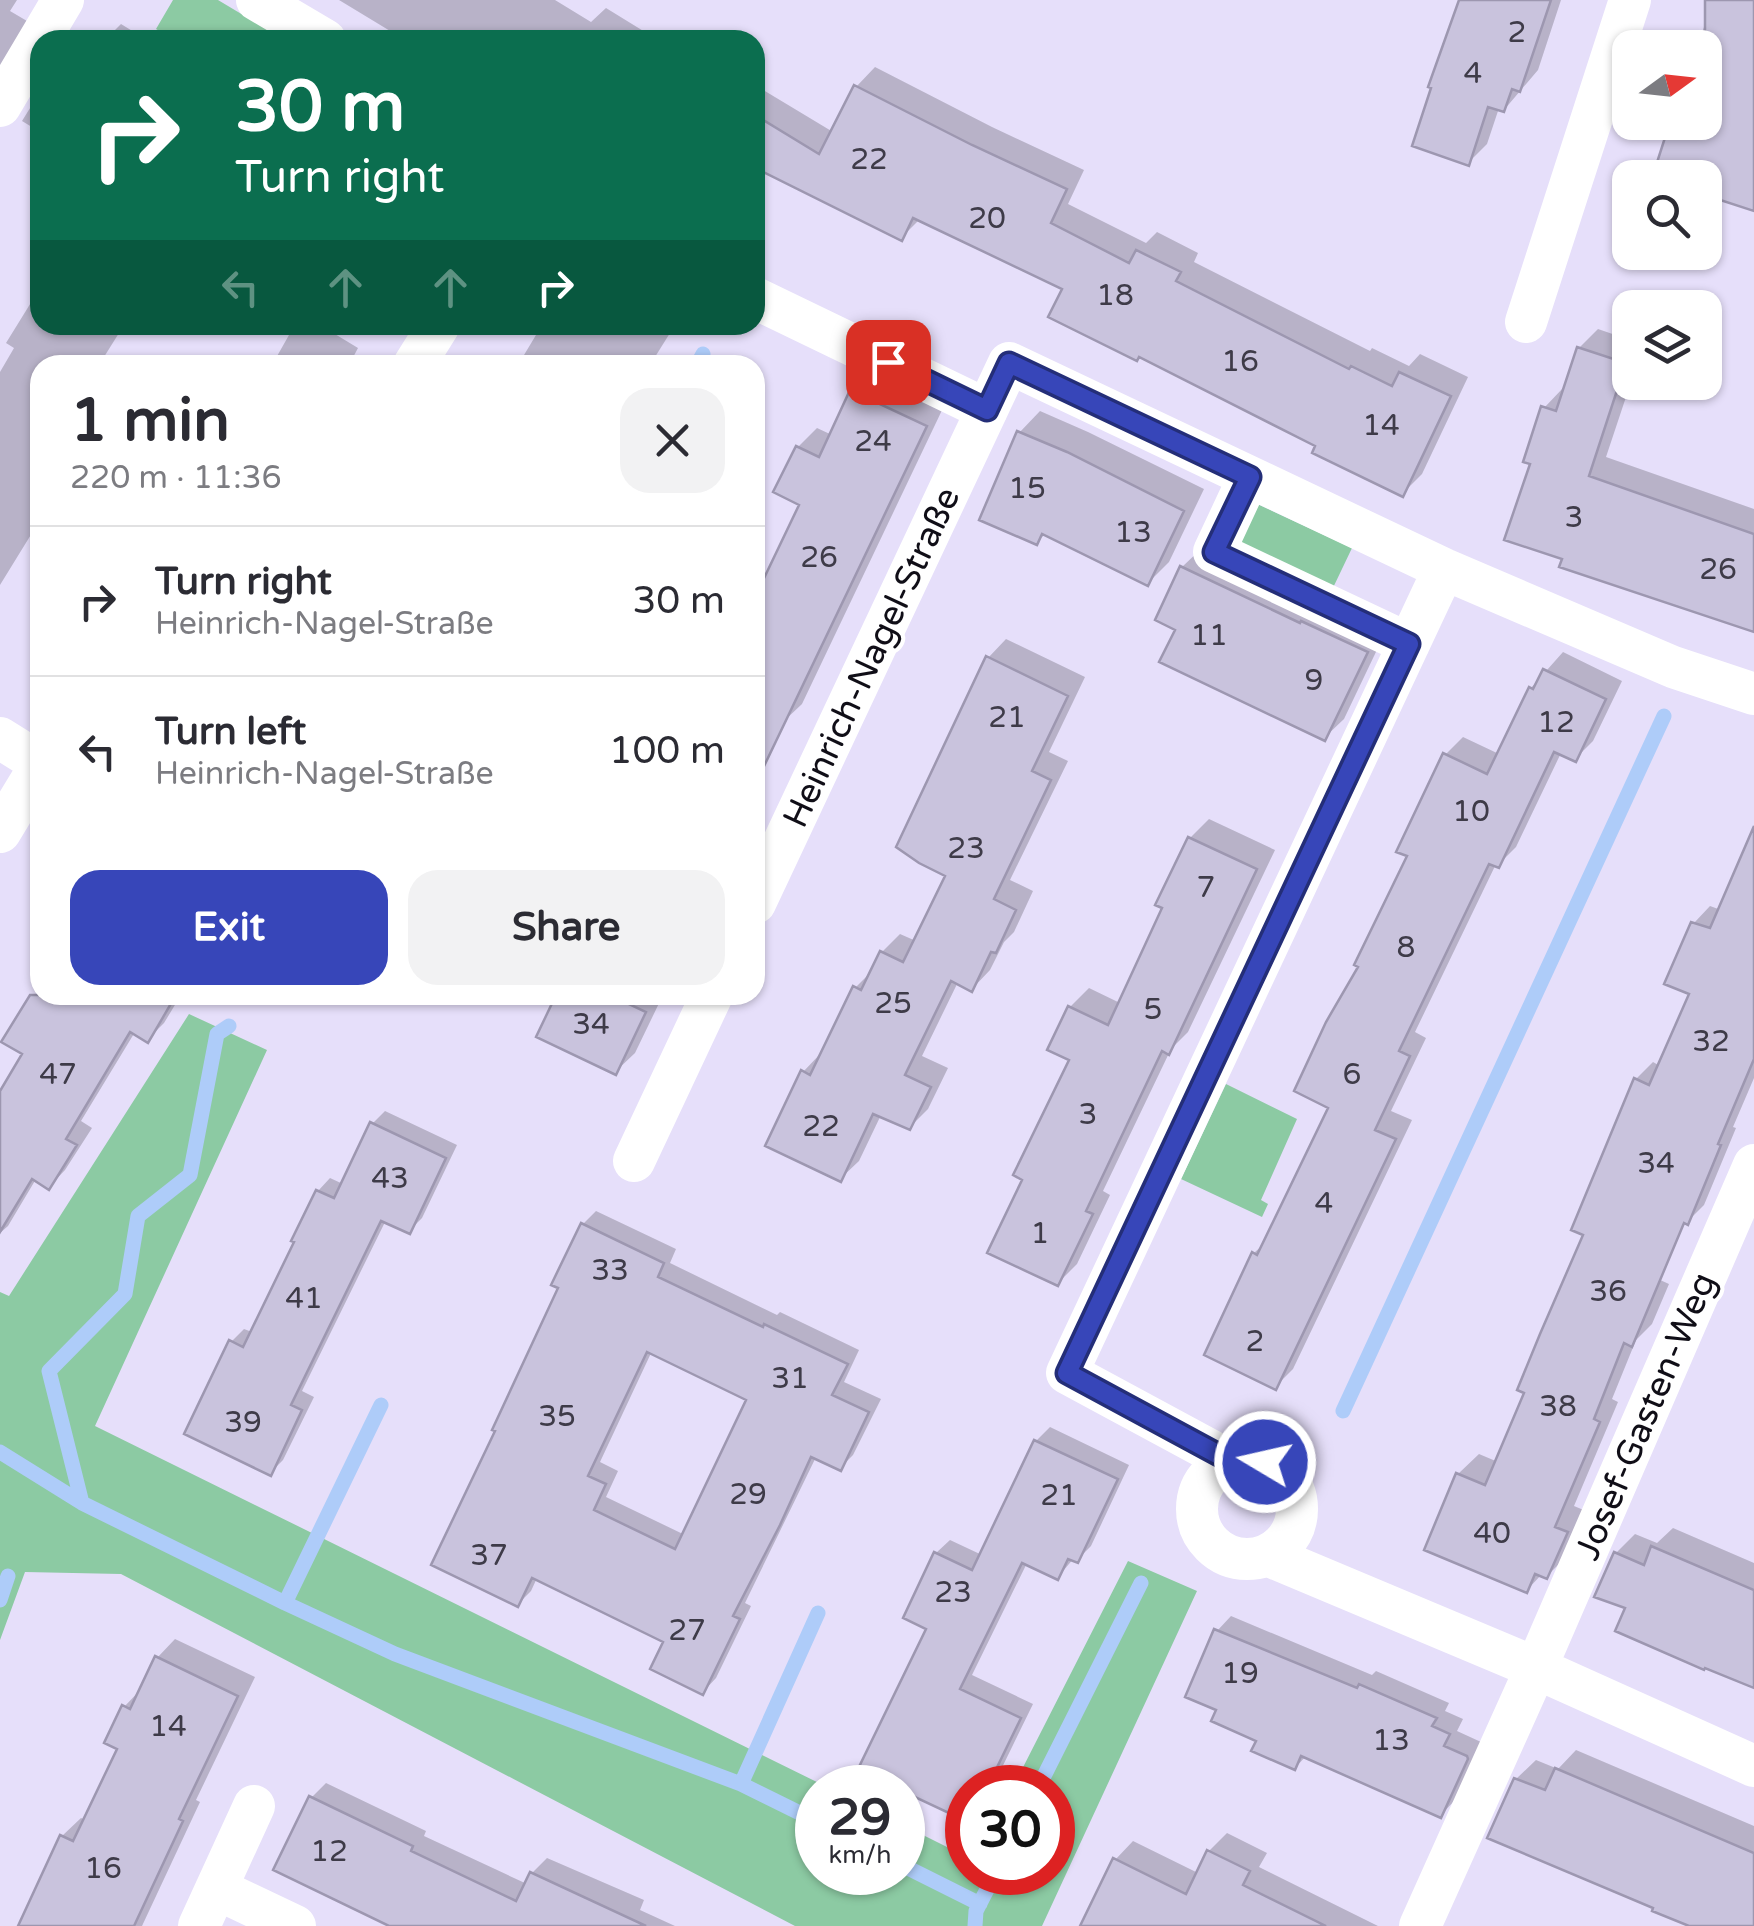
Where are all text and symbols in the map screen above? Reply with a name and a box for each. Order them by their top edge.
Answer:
house number: 2 [1508,14,1526,51]
north arrow [1612,30,1722,140]
map controls [1612,30,1722,400]
house number: 4 [1464,55,1482,92]
text: 30 m [235,66,405,150]
icon: right [70,70,200,200]
house number: 22 [850,141,888,178]
text: Turn right [235,151,444,205]
button: search [1612,160,1722,270]
house number: 20 [968,200,1006,237]
icon: left [213,260,268,315]
icon: ahead [318,260,373,315]
icon: ahead [423,260,478,315]
icon: right [528,260,583,315]
house number: 18 [1096,277,1134,314]
button: layers [1612,290,1722,400]
pin [846,320,931,405]
icon: arrive [861,335,916,390]
house number: 16 [1221,343,1259,380]
text: 1 min [70,385,230,457]
button: close [620,388,725,493]
house number: 14 [1362,407,1400,444]
house number: 24 [854,423,892,460]
text: 220 m · 11:36 [70,459,282,497]
house number: 15 [1008,470,1046,507]
street label: Heinrich-Nagel-Straße [775,481,969,834]
house number: 3 [1565,499,1583,536]
house number: 13 [1114,514,1152,551]
house number: 26 [800,539,838,576]
house number: 26 [1699,551,1737,588]
text: Turn right [155,559,332,605]
icon: right [70,574,125,629]
text: 30 m [633,578,725,624]
text: Heinrich-Nagel-Straße [155,605,494,643]
house number: 11 [1190,617,1228,654]
house number: 9 [1305,662,1323,699]
house number: 21 [988,699,1026,736]
house number: 12 [1537,704,1575,741]
text: Turn left [155,709,306,755]
icon: left [70,724,125,779]
text: 100 m [609,728,725,774]
text: Heinrich-Nagel-Straße [155,755,494,793]
house number: 10 [1452,793,1490,830]
house number: 23 [947,830,985,867]
house number: 7 [1197,869,1215,906]
button: Exit [70,870,388,985]
button: Share [408,870,725,985]
house number: 8 [1397,929,1415,966]
house number: 25 [874,985,912,1022]
house number: 5 [1144,991,1162,1028]
house number: 34 [572,1006,610,1043]
house number: 32 [1692,1023,1730,1060]
house number: 47 [39,1056,77,1093]
house number: 6 [1343,1056,1361,1093]
house number: 3 [1079,1096,1097,1133]
house number: 22 [802,1108,840,1145]
house number: 34 [1637,1145,1675,1182]
house number: 43 [371,1160,409,1197]
house number: 4 [1315,1185,1333,1222]
house number: 1 [1031,1215,1049,1252]
house number: 33 [591,1252,629,1289]
street label: Josef-Gasten-Weg [1566,1267,1725,1566]
house number: 36 [1589,1273,1627,1310]
house number: 41 [285,1280,323,1317]
house number: 2 [1246,1323,1264,1360]
house number: 31 [771,1360,809,1397]
house number: 38 [1539,1388,1577,1425]
house number: 35 [538,1398,576,1435]
house number: 39 [224,1404,262,1441]
position arrow [1213,1410,1317,1514]
house number: 29 [729,1476,767,1513]
house number: 21 [1040,1477,1078,1514]
house number: 40 [1473,1515,1511,1552]
house number: 37 [470,1537,508,1574]
house number: 23 [934,1574,972,1611]
house number: 27 [668,1612,706,1649]
house number: 19 [1221,1655,1259,1692]
house number: 14 [149,1708,187,1745]
house number: 13 [1372,1722,1410,1759]
speed limit sign: 30 [945,1765,1075,1895]
text: 29 [829,1788,891,1848]
house number: 12 [310,1833,348,1870]
text: km/h [829,1840,891,1870]
house number: 16 [84,1850,122,1887]

